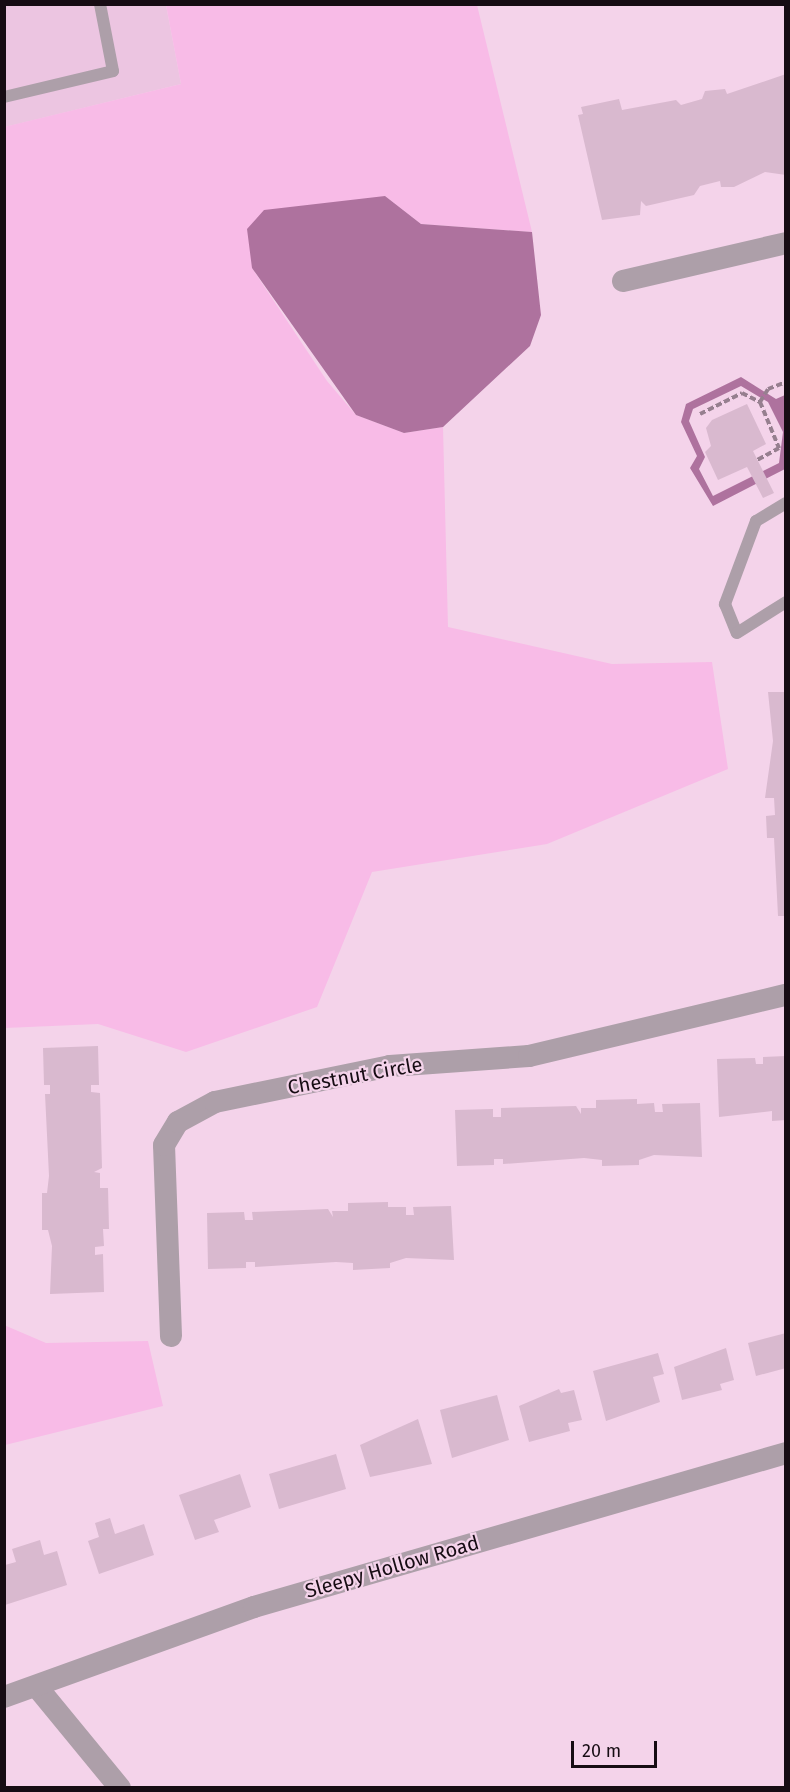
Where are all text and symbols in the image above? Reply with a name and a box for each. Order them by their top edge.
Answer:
street label: Chestnut Circle [286,1052,424,1100]
street label: Sleepy Hollow Road [302,1531,482,1603]
scale bar [574,1729,660,1767]
text: 20 m [582,1740,621,1762]

